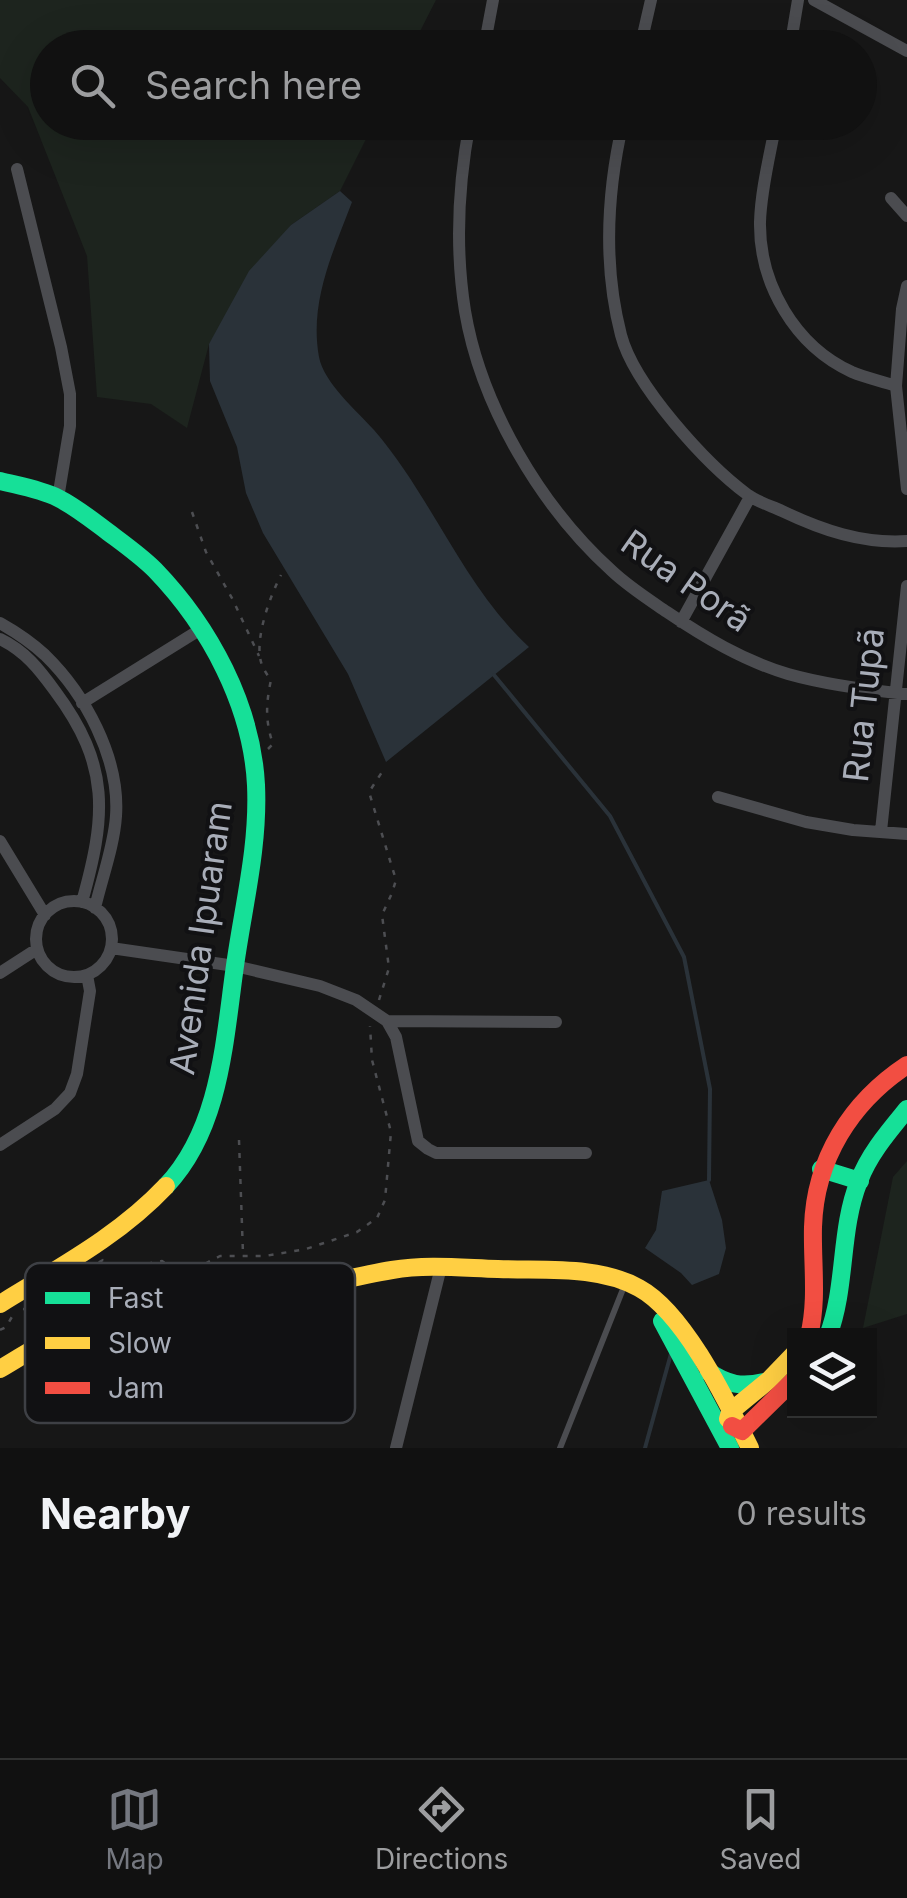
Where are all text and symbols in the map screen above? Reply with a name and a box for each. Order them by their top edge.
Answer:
search box [30,30,877,140]
icon: search [65,58,120,113]
text: Search here [145,62,362,108]
street label: Rua Porã [614,520,760,640]
street label: Rua Tupã [834,626,892,784]
street label: Avenida Ipuaram [160,798,240,1077]
legend [25,1263,355,1423]
text: Fast [108,1281,164,1315]
text: Slow [108,1326,172,1360]
map controls [787,1328,877,1418]
button: layers [787,1328,877,1418]
text: Jam [108,1371,164,1405]
text: Nearby [40,1488,191,1539]
text: 0 results [737,1494,867,1533]
tab: Map [106,1782,164,1876]
tab: Directions [375,1782,508,1876]
tab: Saved [719,1782,801,1876]

